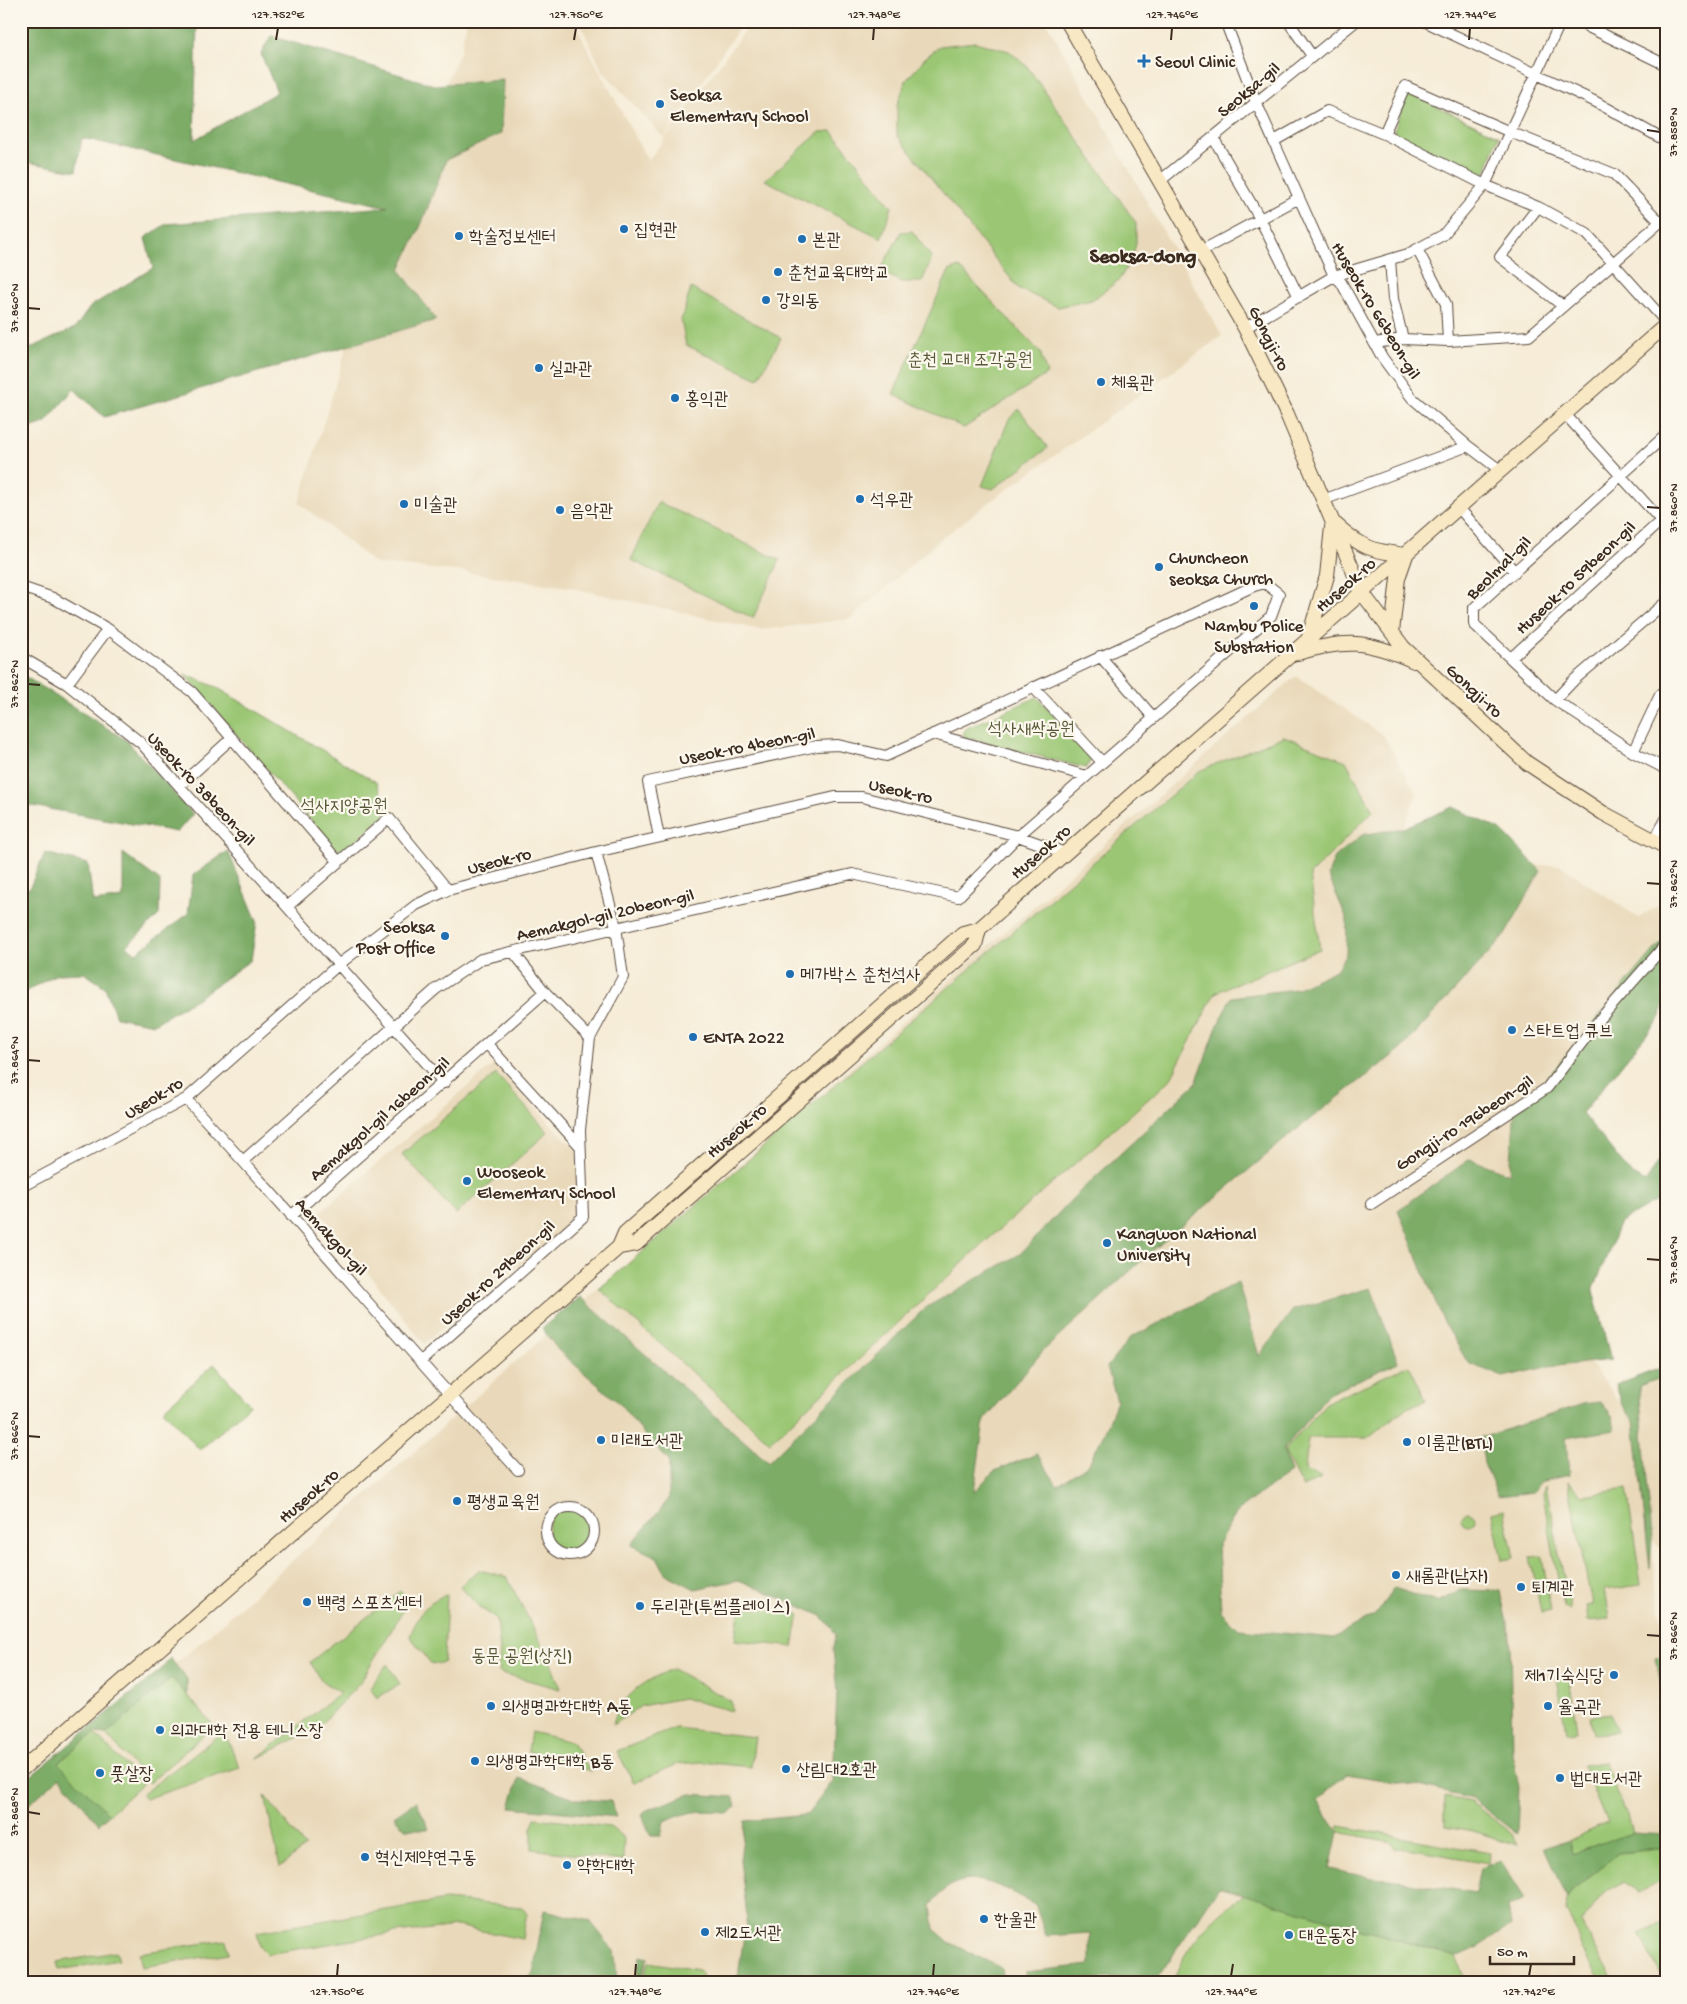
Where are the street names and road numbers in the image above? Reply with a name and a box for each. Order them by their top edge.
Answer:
street label: Seoksa-gil [1214,59,1285,123]
street label: Huseok-ro 66beon-gil [1326,239,1424,384]
street label: Gongji-ro [1243,303,1293,375]
street label: Huseok-ro 59beon-gil [1512,518,1641,640]
street label: Beolmal-gil [1462,533,1537,606]
street label: Huseok-ro [1312,554,1381,618]
street label: Gongji-ro [1441,660,1506,723]
street label: Useok-ro 4beon-gil [678,724,817,771]
street label: Useok-ro 38beon-gil [142,728,259,851]
street label: Useok-ro [866,775,934,810]
street label: Huseok-ro [1007,821,1076,885]
street label: Useok-ro [466,844,534,880]
street label: Aemakgol-gil 20beon-gil [515,886,697,947]
street label: Aemakgol-gil 16beon-gil [306,1053,455,1187]
street label: Gongji-ro 196beon-gil [1392,1072,1538,1177]
street label: Useok-ro [121,1073,188,1125]
street label: Huseok-ro [703,1100,772,1164]
street label: Aemakgol-gil [290,1194,371,1281]
street label: Useok-ro 29beon-gil [437,1217,561,1331]
street label: Huseok-ro [275,1465,344,1529]

